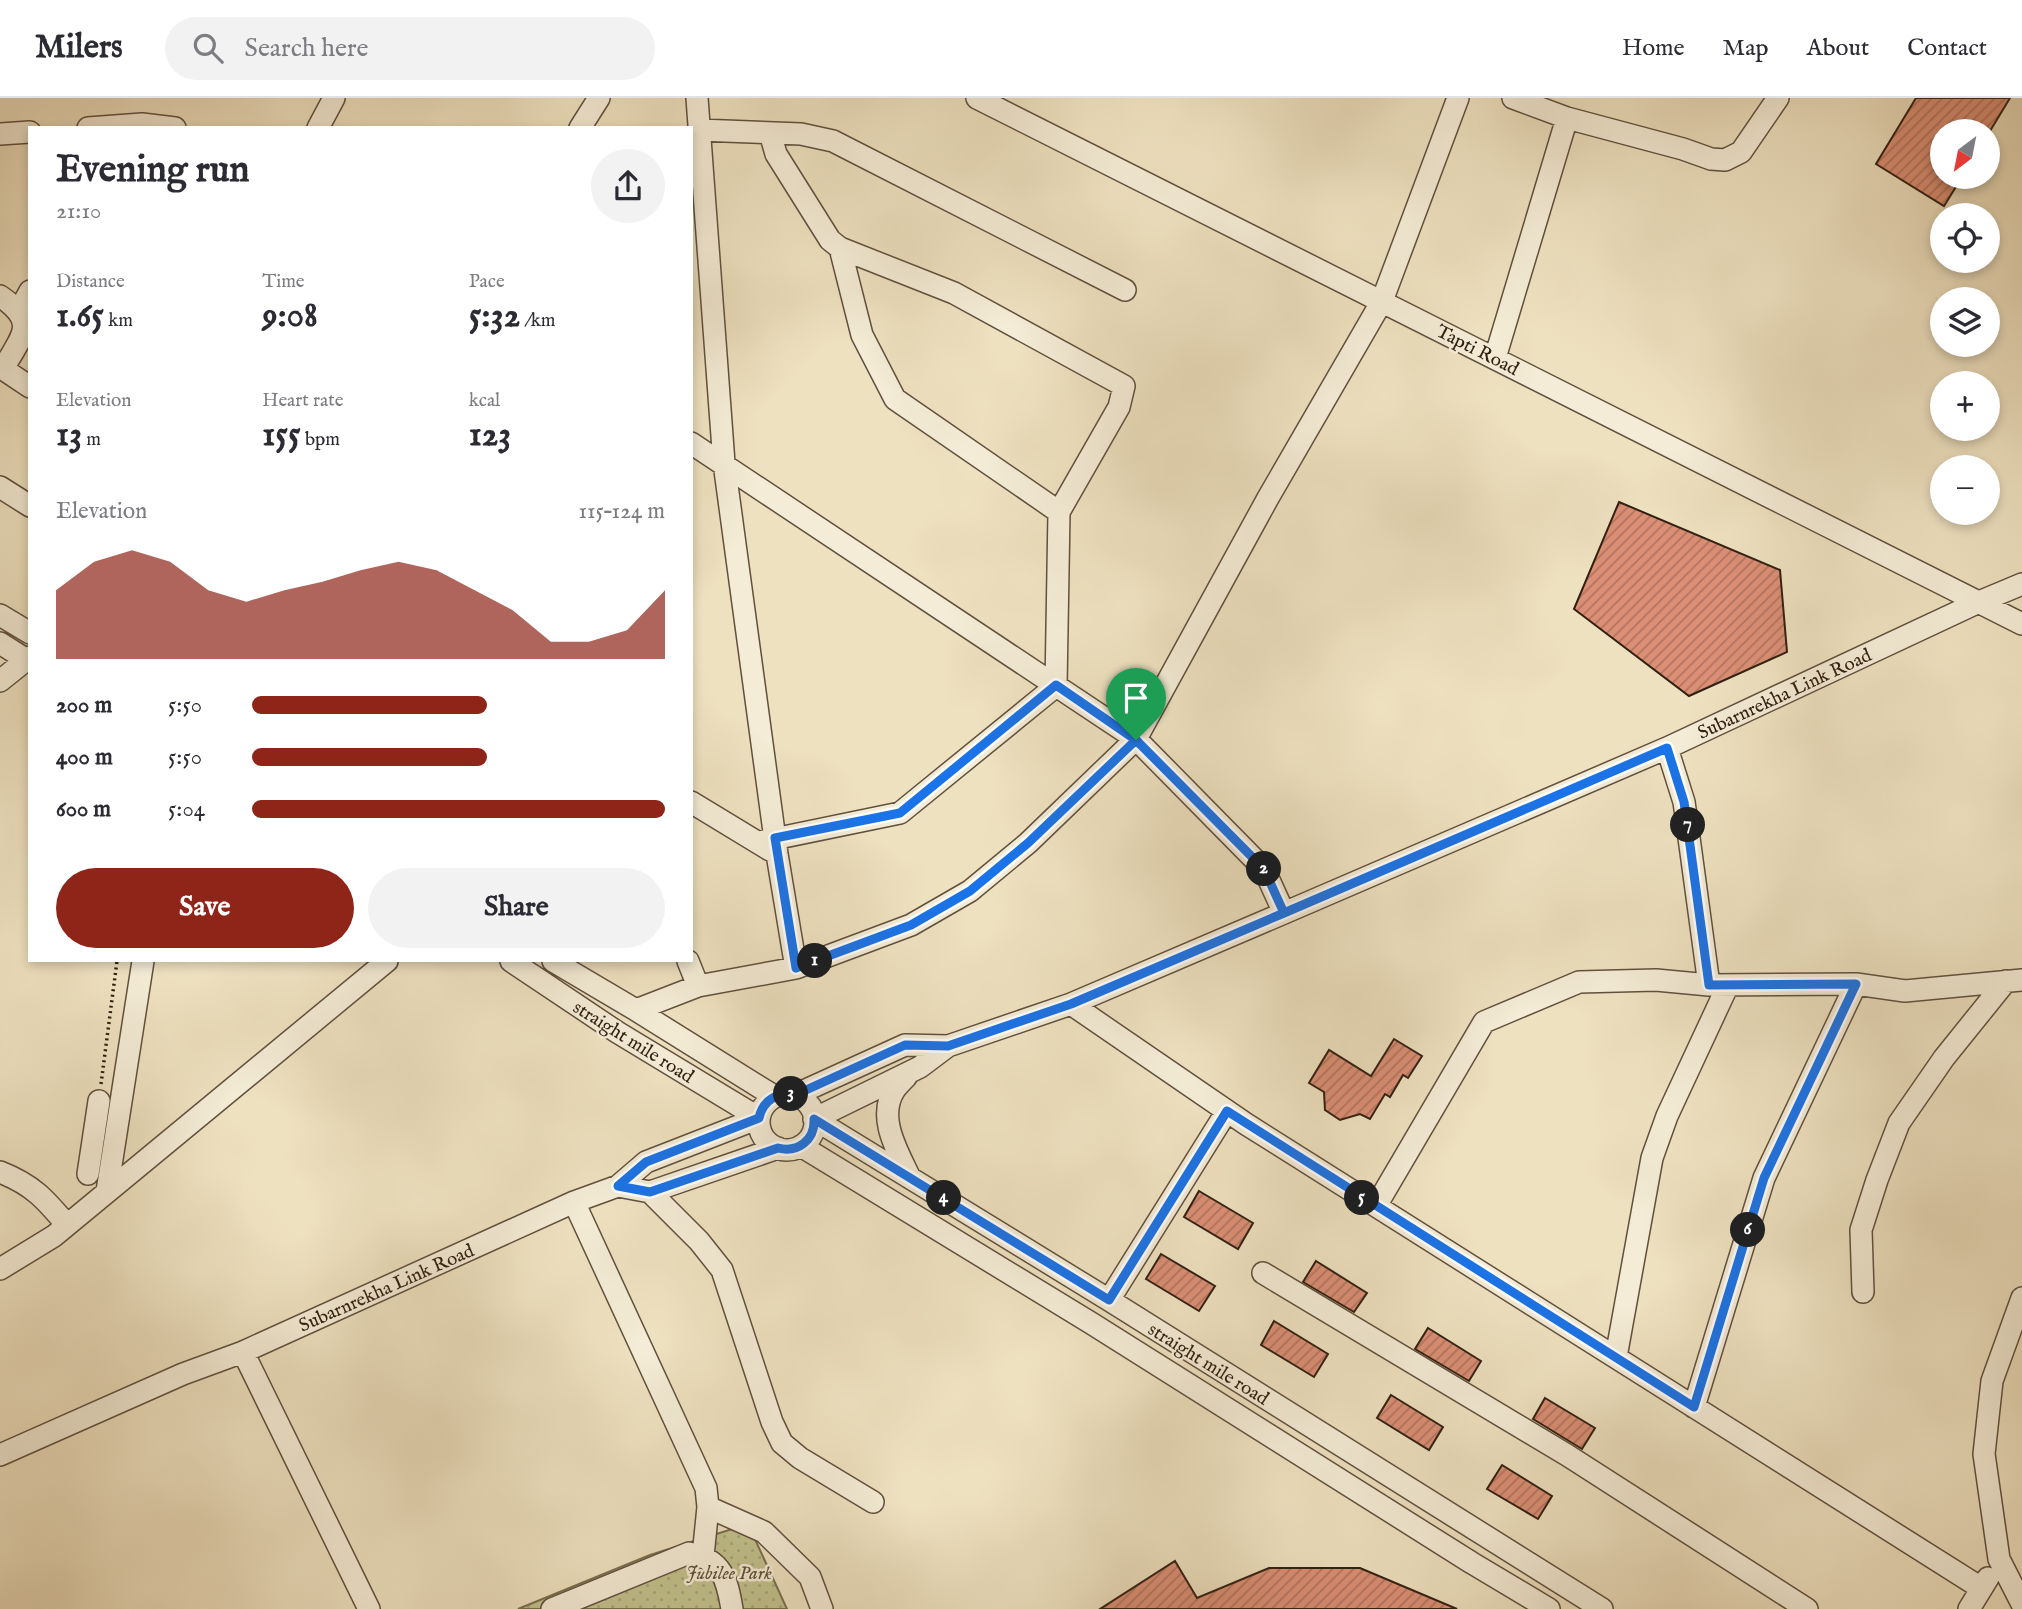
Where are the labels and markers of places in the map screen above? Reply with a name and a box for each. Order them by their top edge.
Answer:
pin [1106,668,1166,740]
pin: 7 [1670,808,1706,842]
pin: 2 [1246,852,1282,886]
pin: 1 [798,944,832,978]
pin: 3 [774,1076,808,1112]
pin: 4 [926,1180,962,1216]
pin: 5 [1344,1180,1380,1216]
pin: 6 [1730,1212,1766,1248]

